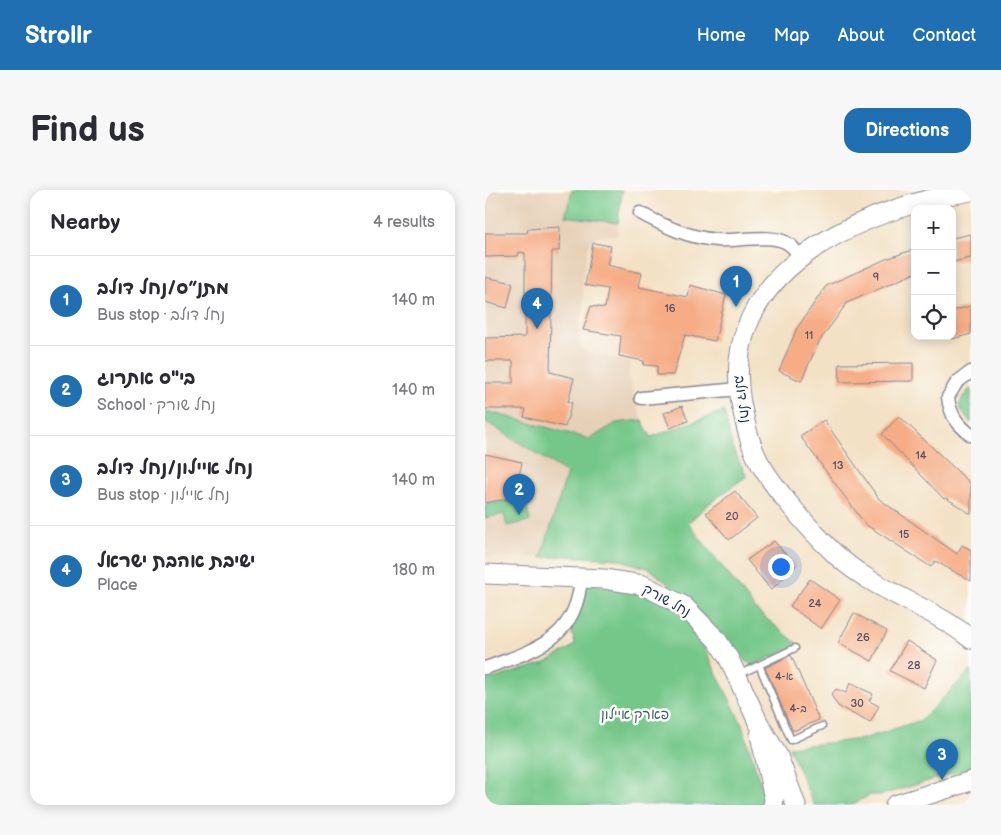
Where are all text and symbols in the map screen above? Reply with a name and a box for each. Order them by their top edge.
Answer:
text: Strollr [25,21,92,50]
text: Home [697,25,746,46]
text: Map [774,25,810,46]
text: About [838,25,885,46]
text: Contact [913,25,976,46]
button: Directions [844,108,971,153]
text: Find us [30,109,145,152]
map controls [911,205,956,340]
button: + [911,205,956,250]
text: Nearby [50,210,120,235]
text: 4 results [373,213,435,232]
button: − [911,250,956,295]
pin: 1 [720,266,752,307]
house number: 9 [873,271,879,284]
text: מתנ״ס/נחל דולב [97,277,229,300]
pin: 4 [521,288,553,329]
text: 1 [63,291,69,310]
text: 140 m [392,291,435,310]
button: locate [911,295,956,340]
house number: 16 [665,302,676,315]
text: Bus stop · נחל דולב [97,306,225,325]
house number: 11 [805,329,813,342]
text: בי"ס אתרוג [97,367,195,390]
street label: נחל דולב [731,374,754,424]
text: 2 [61,381,71,400]
text: 140 m [392,381,435,400]
text: School · נחל שורק [97,396,216,415]
house number: 14 [916,449,927,462]
text: נחל איילון/נחל דולב [97,457,253,480]
house number: 13 [832,459,844,472]
text: 3 [61,471,71,490]
text: 140 m [392,471,435,490]
pin: 2 [503,474,535,515]
text: Bus stop · נחל איילון [97,486,230,505]
house number: 20 [726,510,739,523]
house number: 15 [899,528,909,541]
text: ישיבת אהבת ישראל [97,550,255,573]
your location [768,554,794,580]
text: 4 [61,561,71,580]
text: 180 m [393,561,435,580]
text: Place [97,576,138,595]
street label: נחל שורק [640,580,694,621]
house number: 24 [808,597,822,610]
house number: 26 [856,631,870,644]
house number: 28 [908,659,920,672]
house number: 4-א [775,670,794,683]
house number: 30 [850,697,864,710]
house number: 4-ב [789,702,807,715]
park label: פארק איילון [601,706,669,723]
pin: 3 [926,739,958,780]

